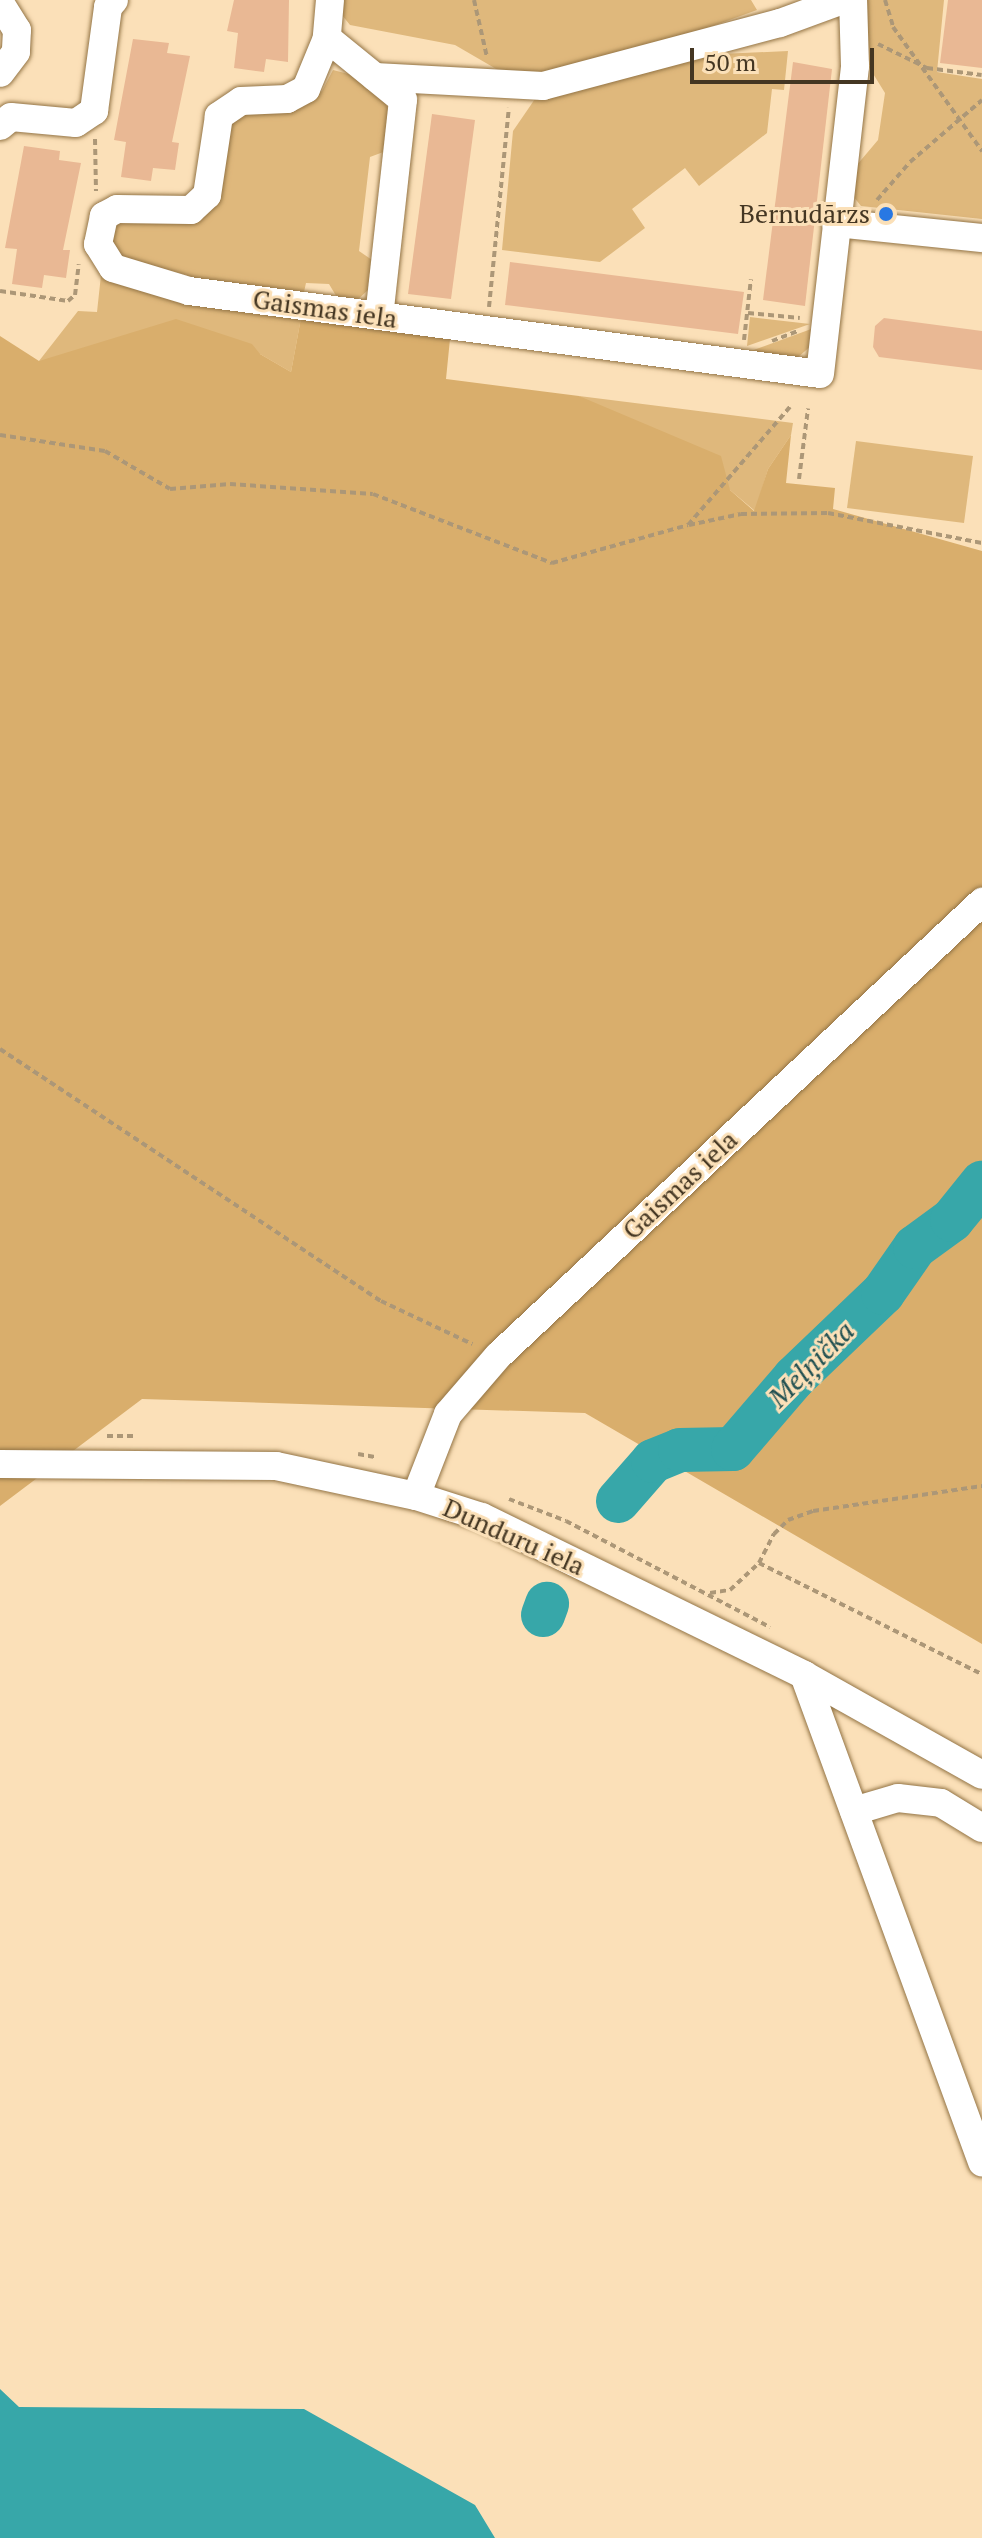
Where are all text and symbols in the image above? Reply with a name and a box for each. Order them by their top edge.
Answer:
scale bar [694,32,878,82]
text: 50 m [704,46,756,78]
place label: Bērnudārzs [739,198,870,230]
marker: Bērnudārzs [877,205,895,223]
street label: Gaismas iela [251,283,399,335]
street label: Gaismas iela [616,1124,744,1246]
water label: Meļņička [761,1314,861,1414]
street label: Dunduru iela [439,1492,589,1582]

